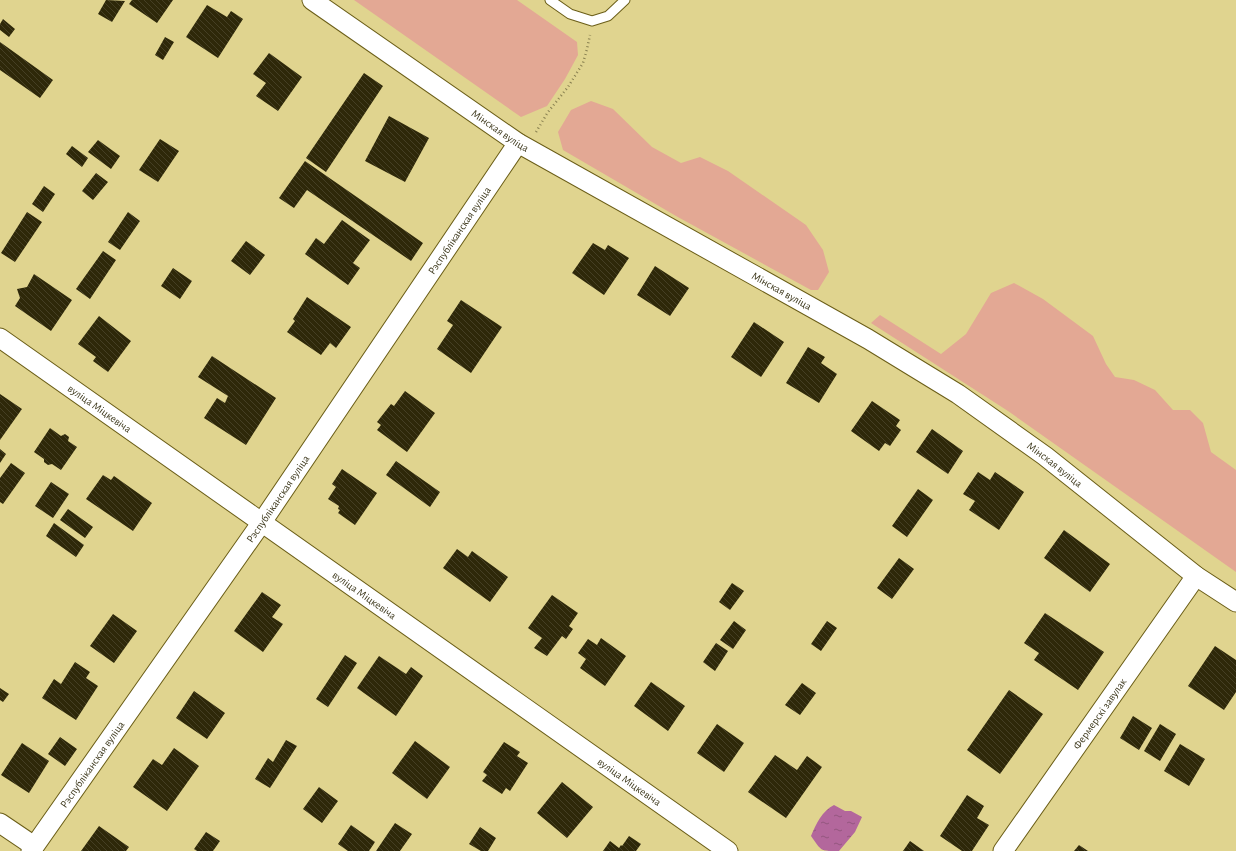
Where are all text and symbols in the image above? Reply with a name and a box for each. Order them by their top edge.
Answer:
street label: Мінская вуліца [469,107,531,154]
street label: Рэспубліканская вуліца [426,185,493,276]
street label: Мінская вуліца [750,270,813,312]
street label: вуліца Міцкевіча [66,383,133,435]
street label: Мінская вуліца [1025,440,1084,489]
street label: Рэспубліканская вуліца [244,453,312,545]
street label: вуліца Міцкевіча [330,569,398,621]
street label: Фермерскі завулак [1071,676,1129,751]
street label: Рэспубліканская вуліца [58,719,126,810]
street label: вуліца Міцкевіча [595,756,663,808]

